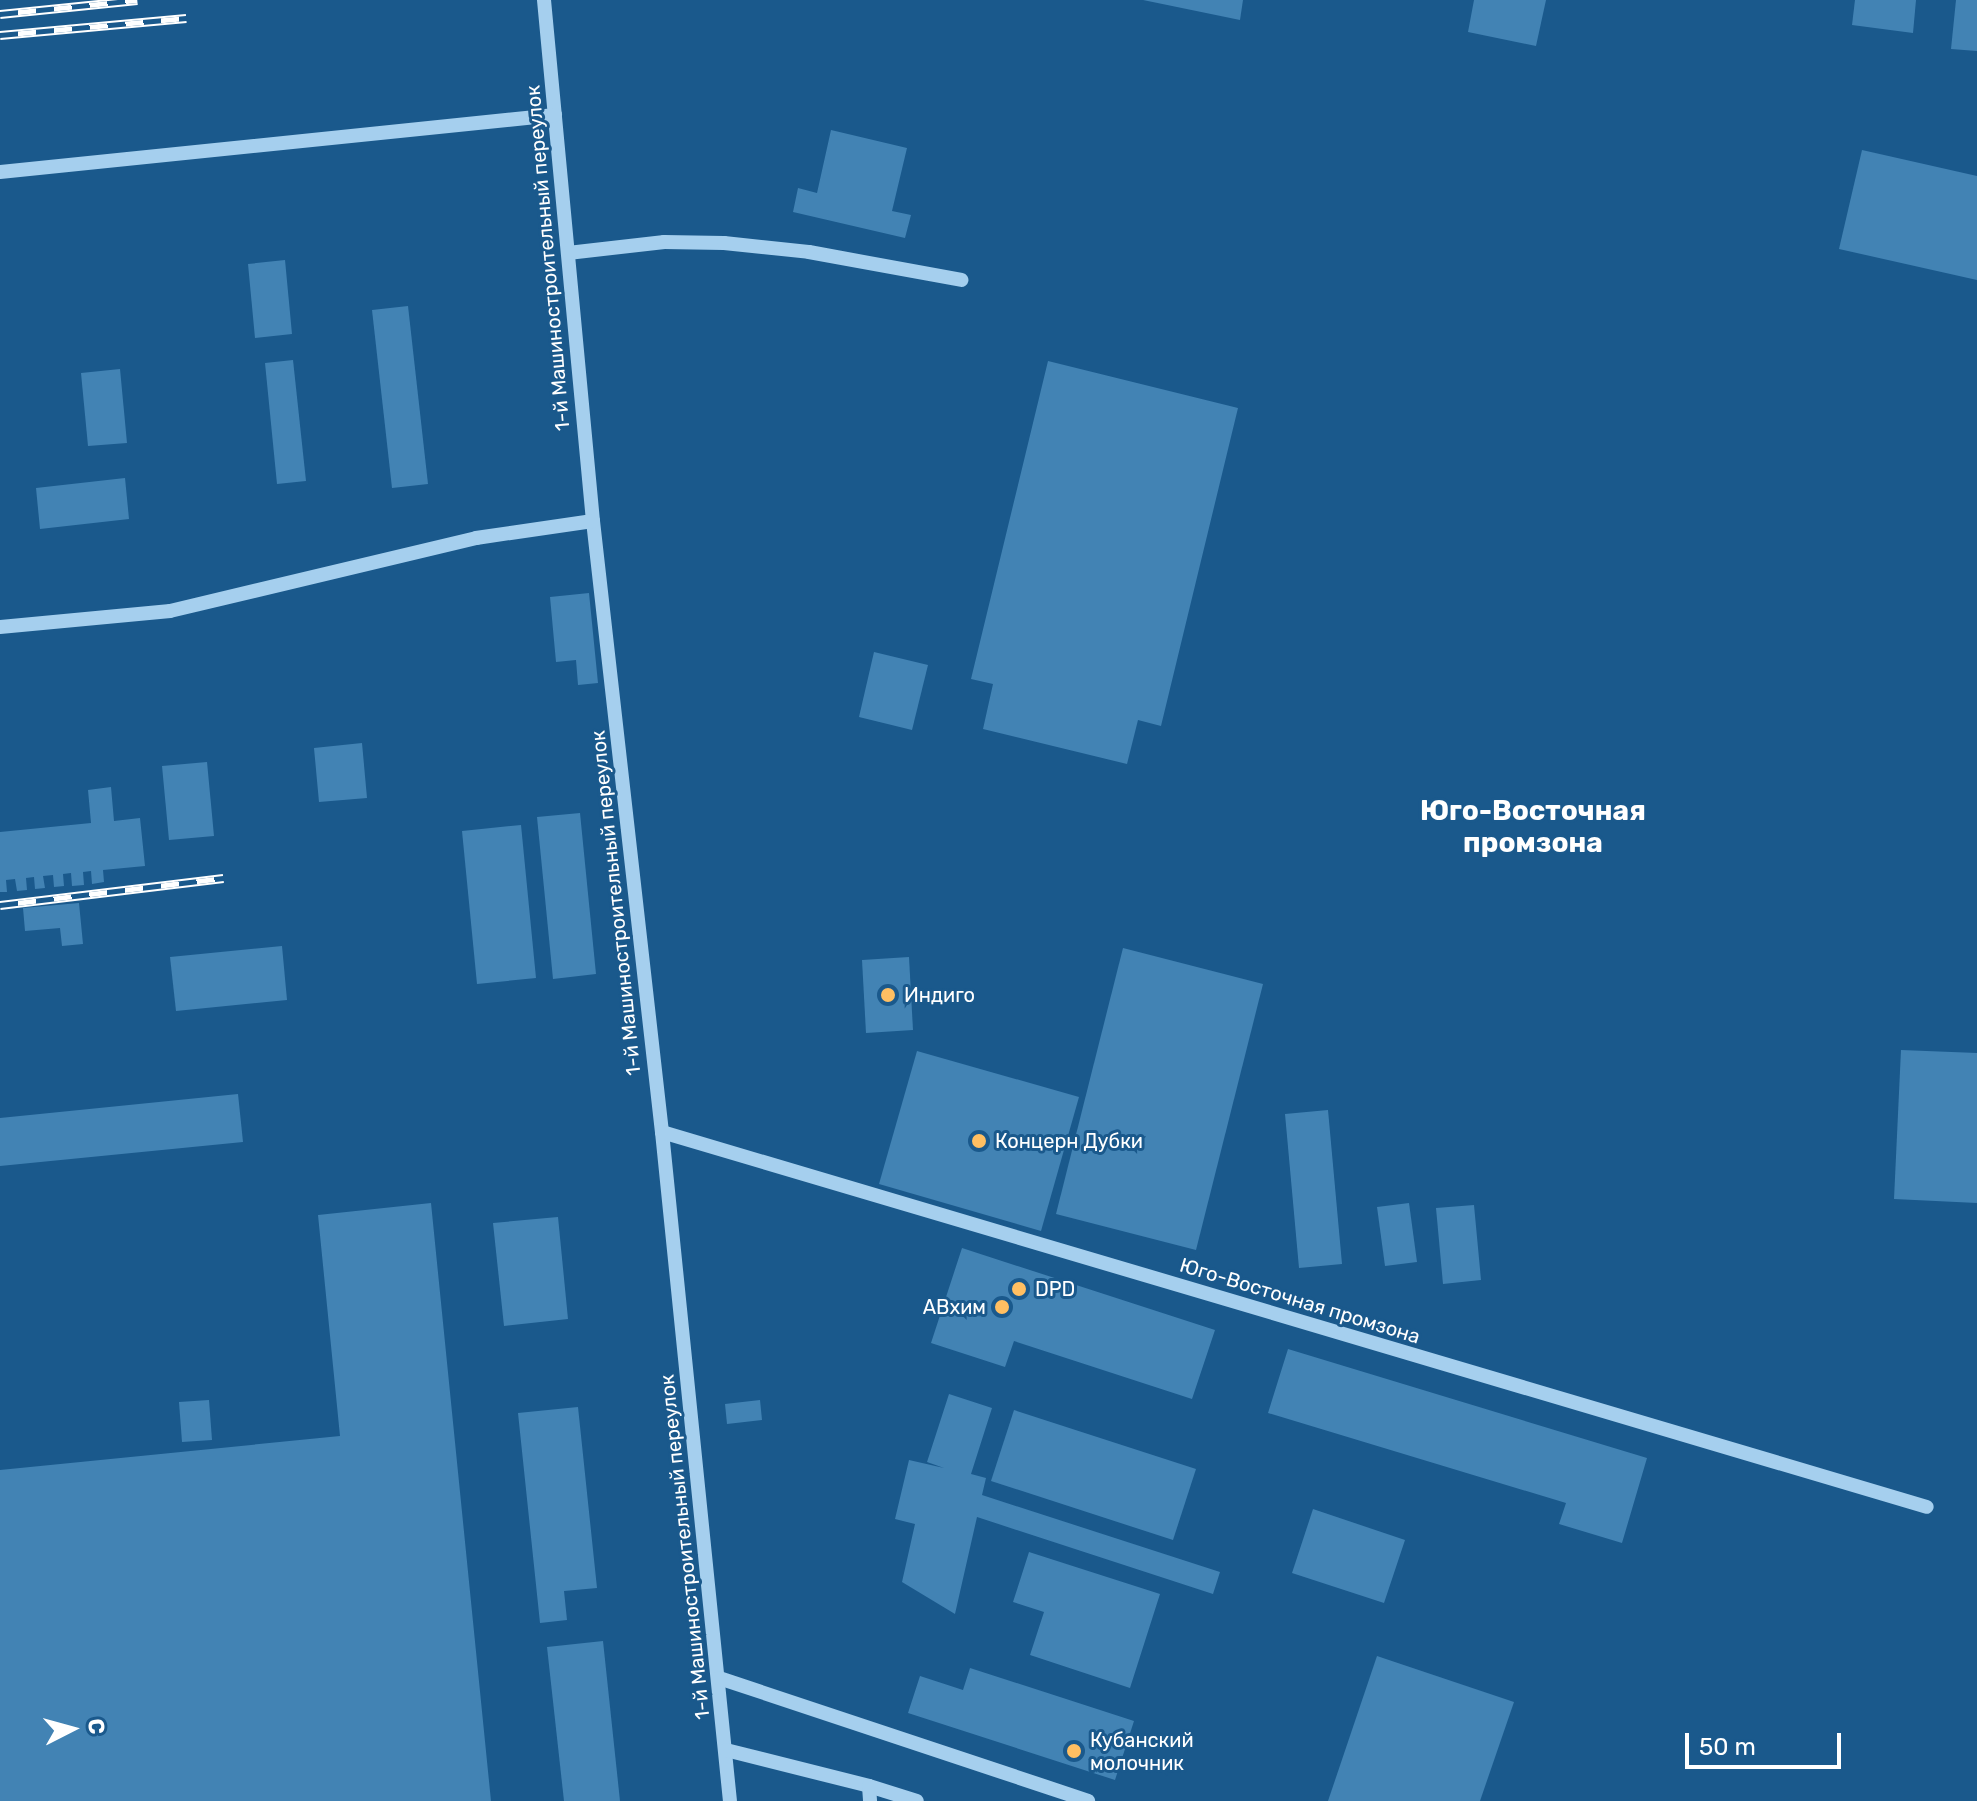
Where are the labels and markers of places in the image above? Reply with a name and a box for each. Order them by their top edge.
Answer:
place label: Индиго [904,983,975,1007]
marker: Индиго [879,986,897,1004]
place label: Концерн Дубки [995,1129,1143,1153]
marker: Концерн Дубки [970,1132,988,1150]
place label: DPD [1035,1277,1075,1301]
marker: DPD [1010,1280,1028,1298]
place label: АВхим [923,1295,986,1319]
marker: АВхим [993,1298,1011,1316]
place label: Кубанский молочник [1090,1728,1194,1775]
marker: Кубанский молочник [1065,1742,1083,1760]

